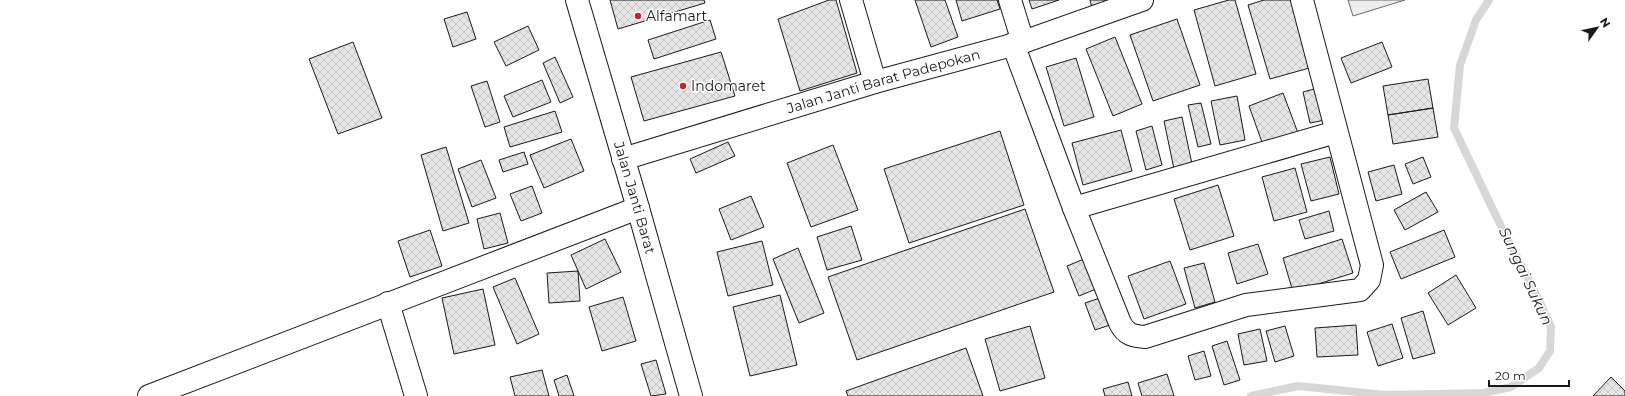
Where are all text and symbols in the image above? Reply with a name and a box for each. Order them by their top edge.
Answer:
place label: Alfamart [646,7,708,25]
north arrow [1577,8,1617,48]
marker: Alfamart [633,11,643,21]
text: N [1597,15,1614,30]
street label: Jalan Janti Barat Padepokan [784,45,982,118]
place label: Indomaret [691,77,766,95]
marker: Indomaret [678,81,688,91]
street label: Jalan Janti Barat [610,138,660,256]
water label: Sungai Sukun [1495,224,1557,328]
scale bar [1489,362,1569,388]
text: 20 m [1495,368,1526,383]

